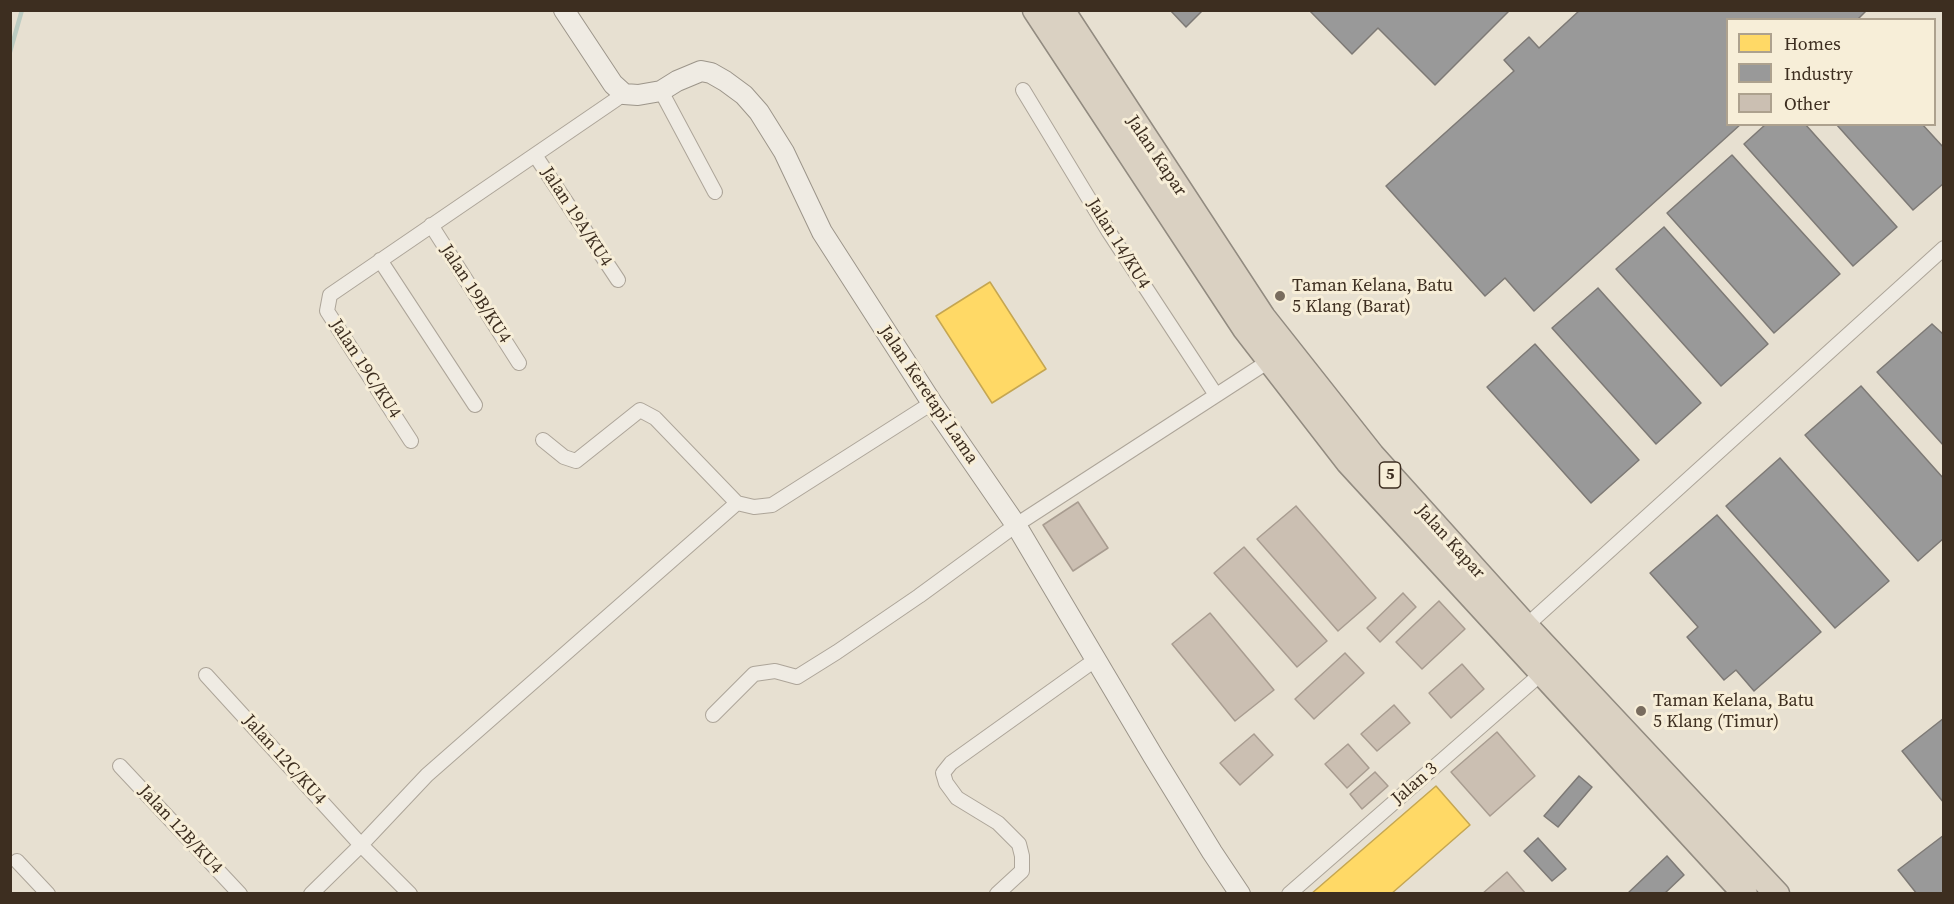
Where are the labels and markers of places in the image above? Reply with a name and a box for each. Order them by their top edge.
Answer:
place label: Taman Kelana, Batu 5 Klang (Barat) [1292,275,1453,318]
marker: Taman Kelana, Batu 5 Klang (Barat) [1273,289,1287,303]
place label: Taman Kelana, Batu 5 Klang (Timur) [1653,690,1814,732]
marker: Taman Kelana, Batu 5 Klang (Timur) [1634,704,1648,718]

